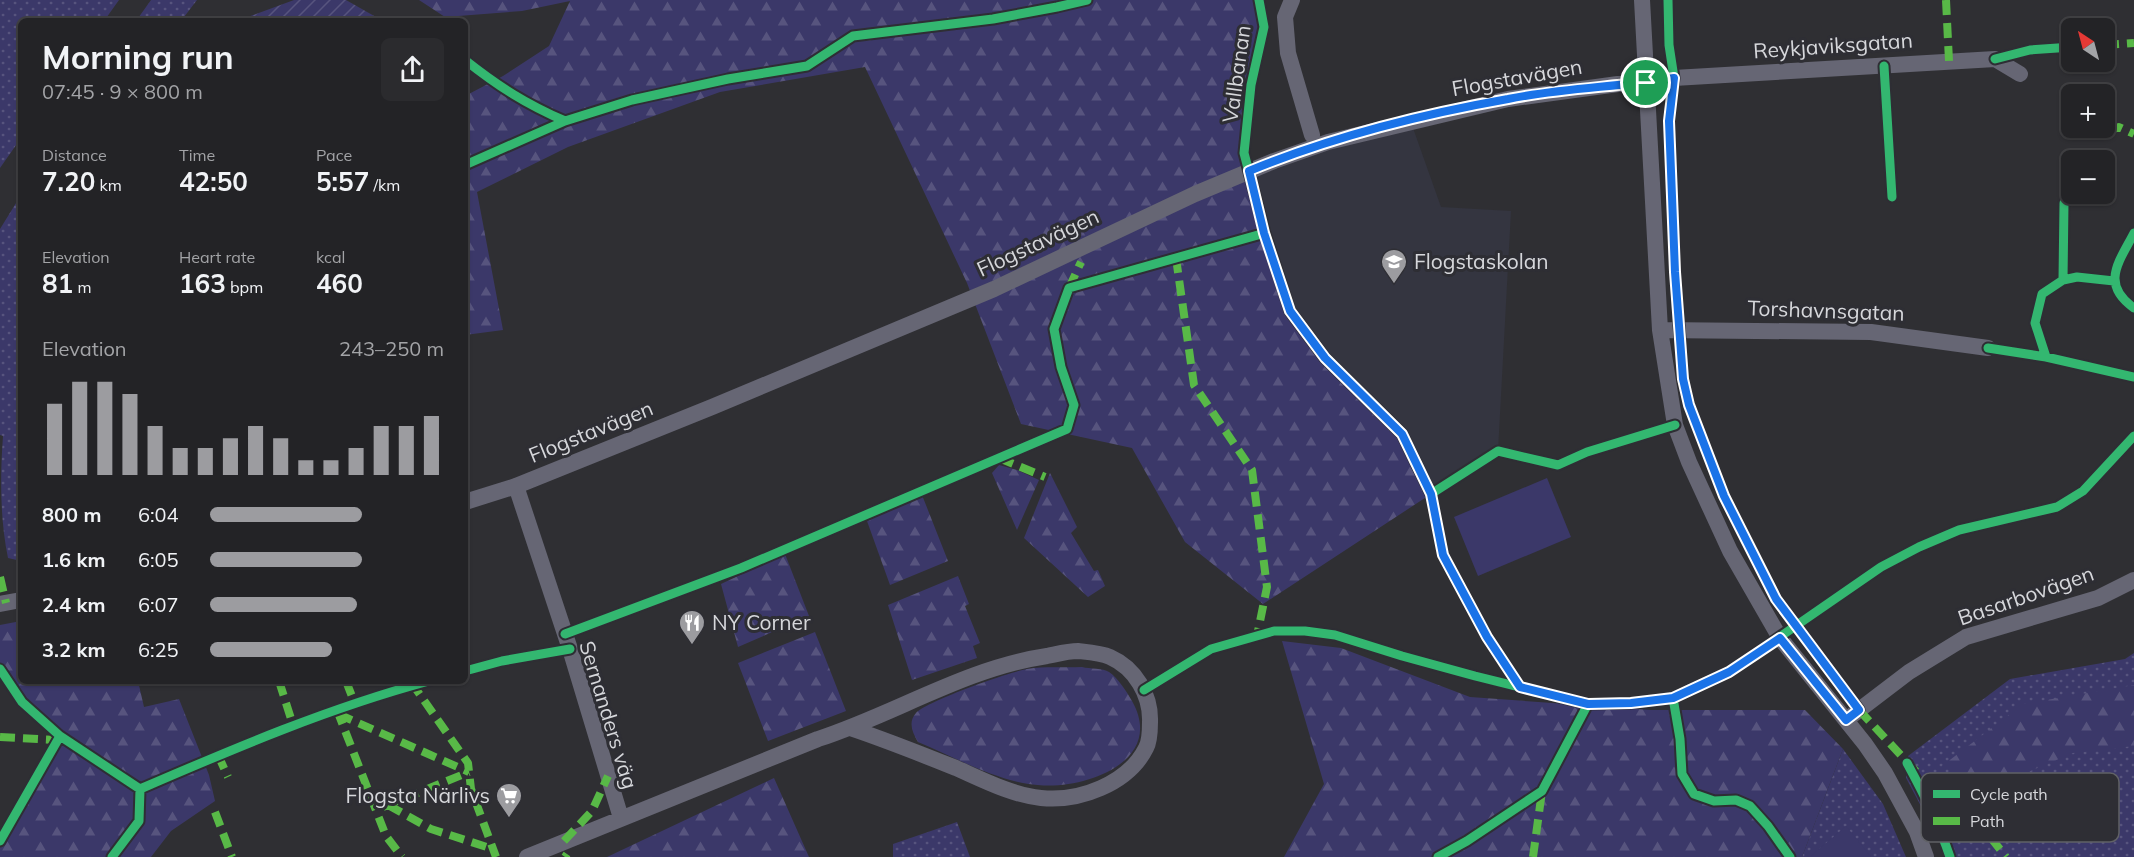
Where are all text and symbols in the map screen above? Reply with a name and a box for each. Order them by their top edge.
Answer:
north arrow [2061,18,2115,72]
map controls [2061,18,2115,204]
street label: Vallbanan [1216,23,1256,124]
street label: Reykjaviksgatan [1752,26,1914,64]
text: Morning run [42,36,234,77]
button: share [381,38,444,101]
street label: Flogstavägen [1450,53,1584,101]
pin [1620,57,1671,108]
icon: arrive [1629,66,1662,99]
text: 07:45 · 9 × 800 m [42,79,203,104]
button: + [2061,84,2115,138]
text: Distance [42,145,107,165]
text: Time [179,145,215,165]
text: Pace [316,145,352,165]
button: − [2061,150,2115,204]
text: 7.20 [42,165,95,198]
text: 42:50 [179,165,248,198]
text: 5:57 [316,165,369,198]
text: km [95,175,122,195]
text: /km [369,175,400,195]
street label: Flogstavägen [972,202,1103,282]
text: Elevation [42,247,110,267]
text: Heart rate [179,247,255,267]
text: kcal [316,247,345,267]
school or university icon: Flogstaskolan [1379,247,1409,285]
place label: Flogstaskolan [1414,248,1549,274]
text: 81 [42,267,73,300]
text: 163 [179,267,226,300]
text: 460 [316,267,363,300]
text: m [73,277,91,297]
text: bpm [226,277,263,297]
street label: Torshavnsgatan [1747,294,1905,326]
text: Elevation [42,336,127,361]
text: 243–250 m [339,336,444,361]
street label: Flogstavägen [525,394,657,468]
text: 800 m [42,502,101,527]
text: 6:04 [138,502,179,527]
text: 1.6 km [42,547,105,572]
text: 6:05 [138,547,179,572]
street label: Basarbovägen [1954,560,2097,630]
text: 2.4 km [42,592,105,617]
text: 6:07 [138,592,179,617]
restaurant icon: NY Corner [677,608,707,646]
place label: NY Corner [712,609,811,635]
text: 3.2 km [42,637,105,662]
text: 6:25 [138,637,179,662]
street label: Sernanders väg [574,638,644,792]
legend [1921,773,2119,842]
supermarket icon: Flogsta Närlivs [494,781,524,819]
place label: Flogsta Närlivs [346,782,490,808]
text: Cycle path [1970,784,2048,804]
text: Path [1970,811,2005,831]

